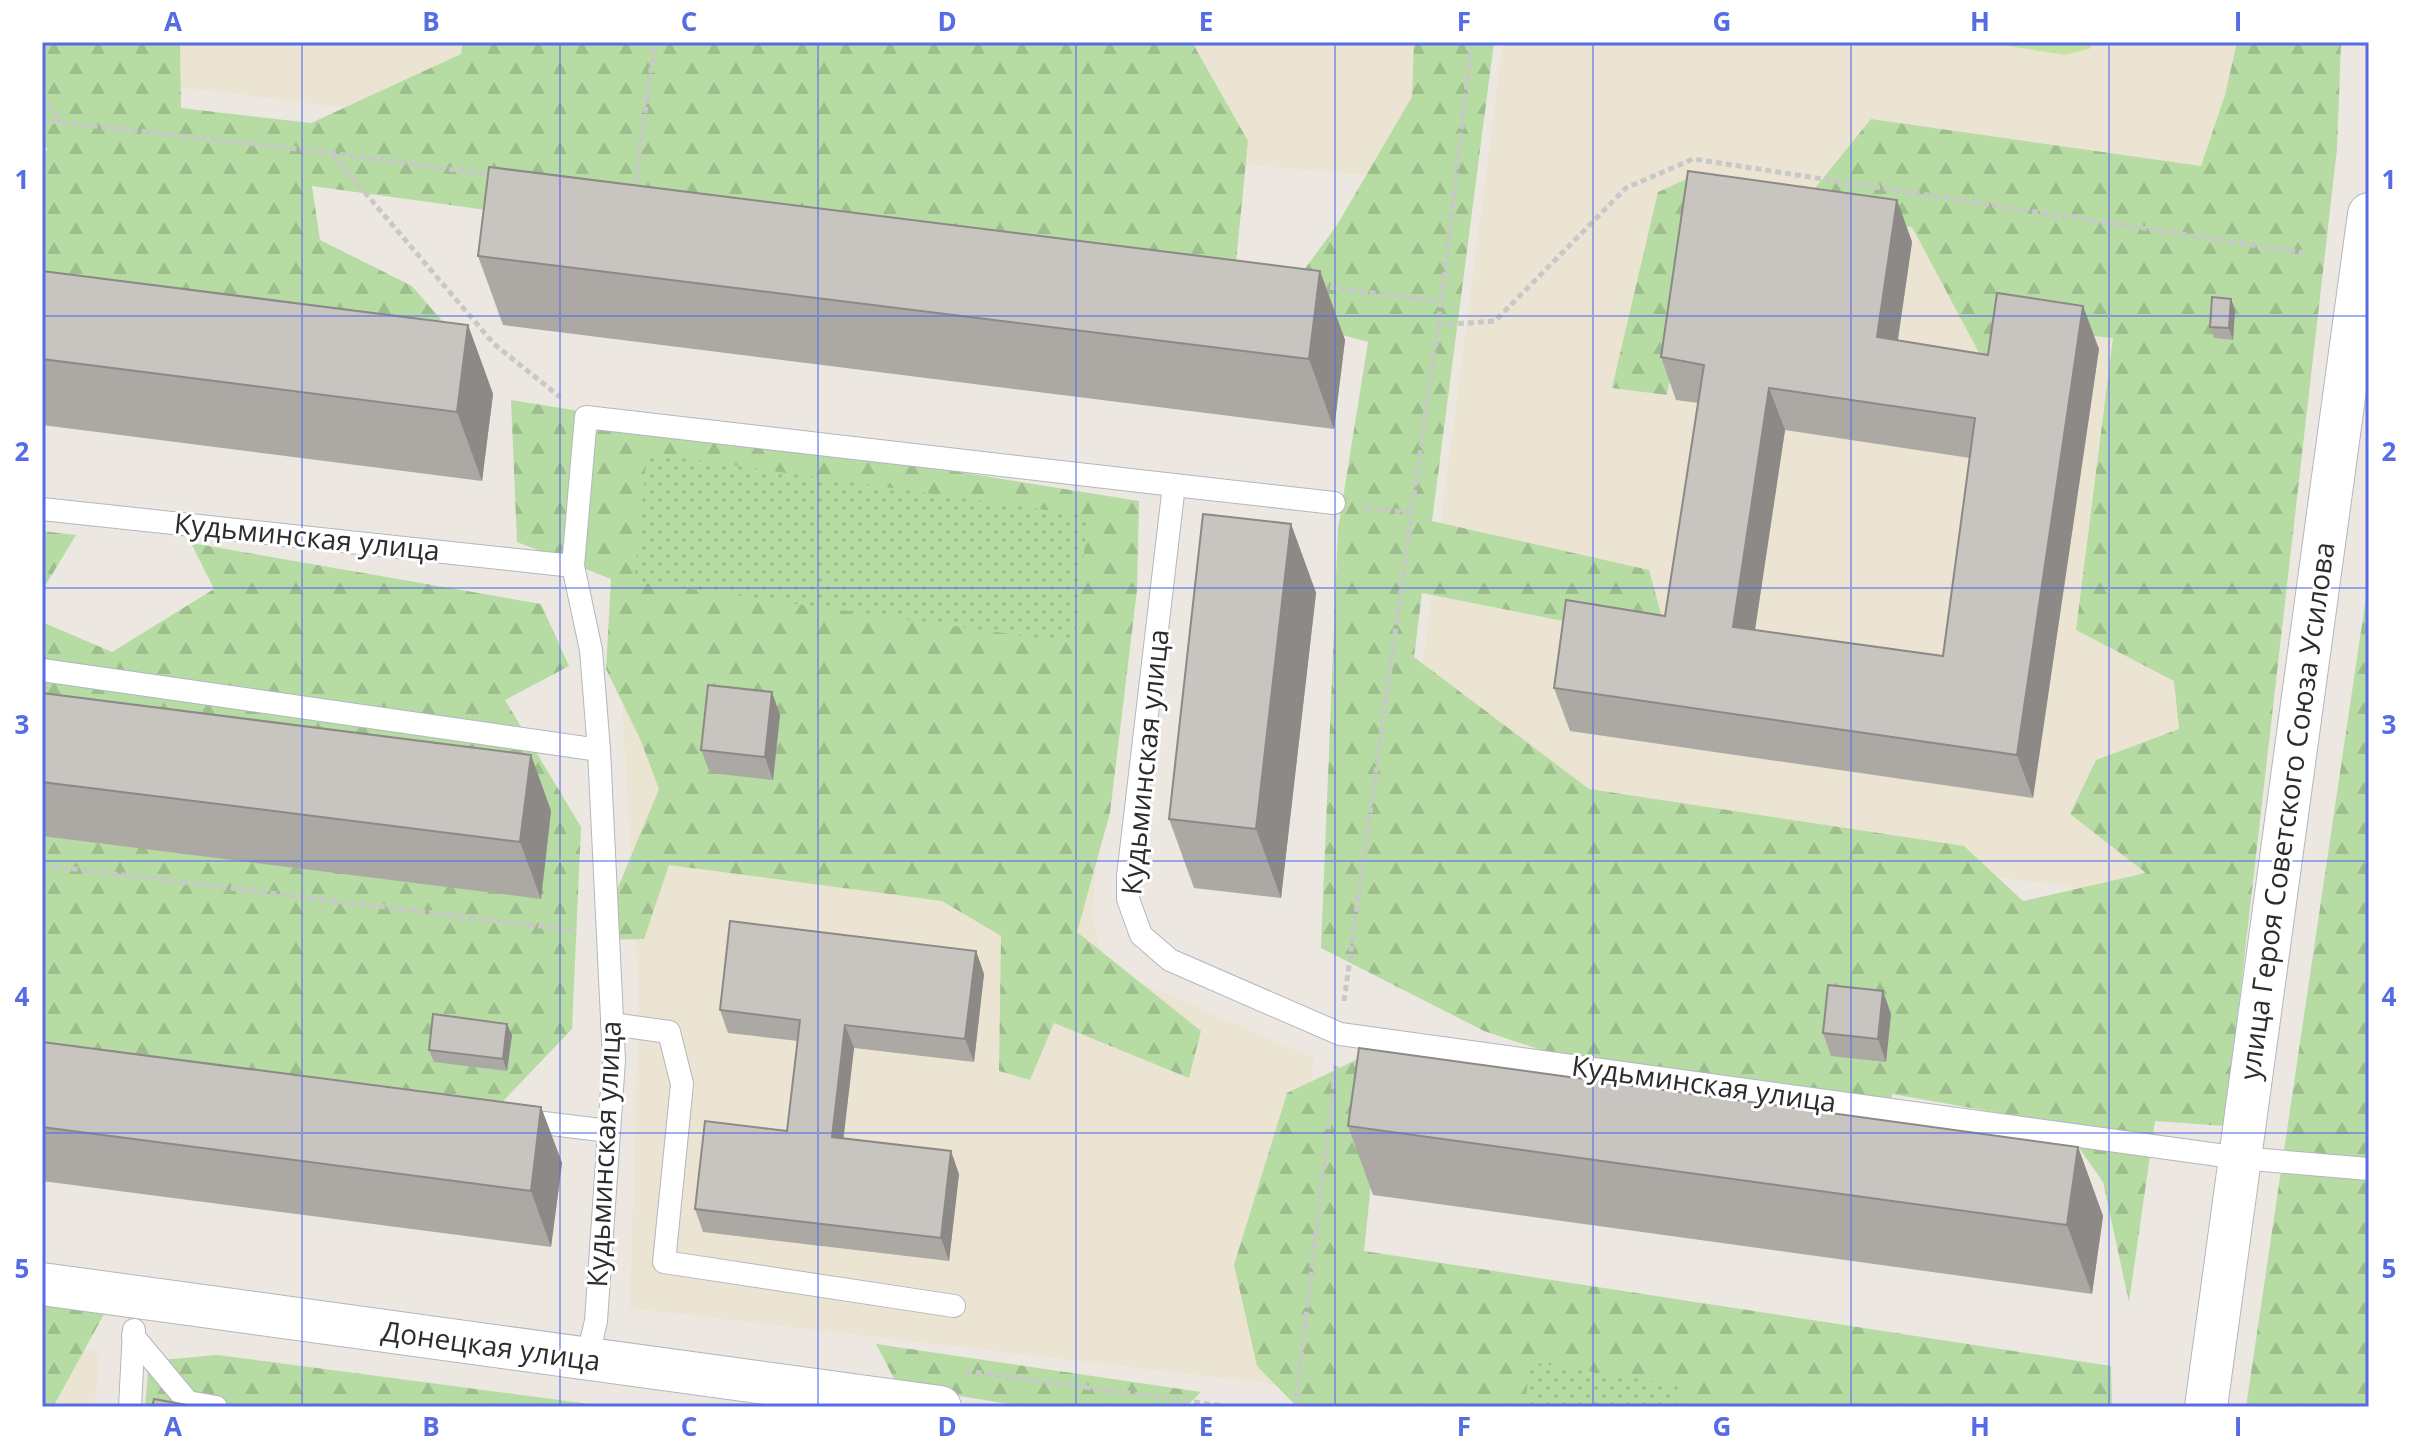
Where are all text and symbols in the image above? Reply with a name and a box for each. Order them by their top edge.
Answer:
text: A [164,3,182,39]
text: B [422,3,440,39]
text: C [681,3,697,39]
text: D [937,3,957,39]
text: E [1199,3,1213,39]
text: F [1457,3,1471,39]
text: G [1713,3,1731,39]
text: H [1970,3,1990,39]
text: I [2234,3,2242,39]
text: 1 [15,161,29,197]
text: 1 [2382,161,2396,197]
text: 2 [15,433,30,469]
text: 2 [2382,433,2397,469]
street label: Кудьминская улица [172,503,442,569]
street label: улица Героя Советского Союза Усилова [2229,540,2343,1082]
street label: Кудьминская улица [1111,627,1177,897]
text: 3 [15,706,29,742]
text: 3 [2382,706,2396,742]
text: 4 [15,978,30,1014]
text: 4 [2382,978,2397,1014]
street label: Кудьминская улица [577,1020,629,1288]
street label: Кудьминская улица [1569,1046,1839,1120]
text: 5 [15,1250,29,1286]
text: 5 [2382,1250,2396,1286]
street label: Донецкая улица [379,1311,603,1379]
text: A [164,1408,182,1444]
text: B [422,1408,440,1444]
text: C [681,1408,697,1444]
text: D [937,1408,957,1444]
text: E [1199,1408,1213,1444]
text: F [1457,1408,1471,1444]
text: G [1713,1408,1731,1444]
text: H [1970,1408,1990,1444]
text: I [2234,1408,2242,1444]

